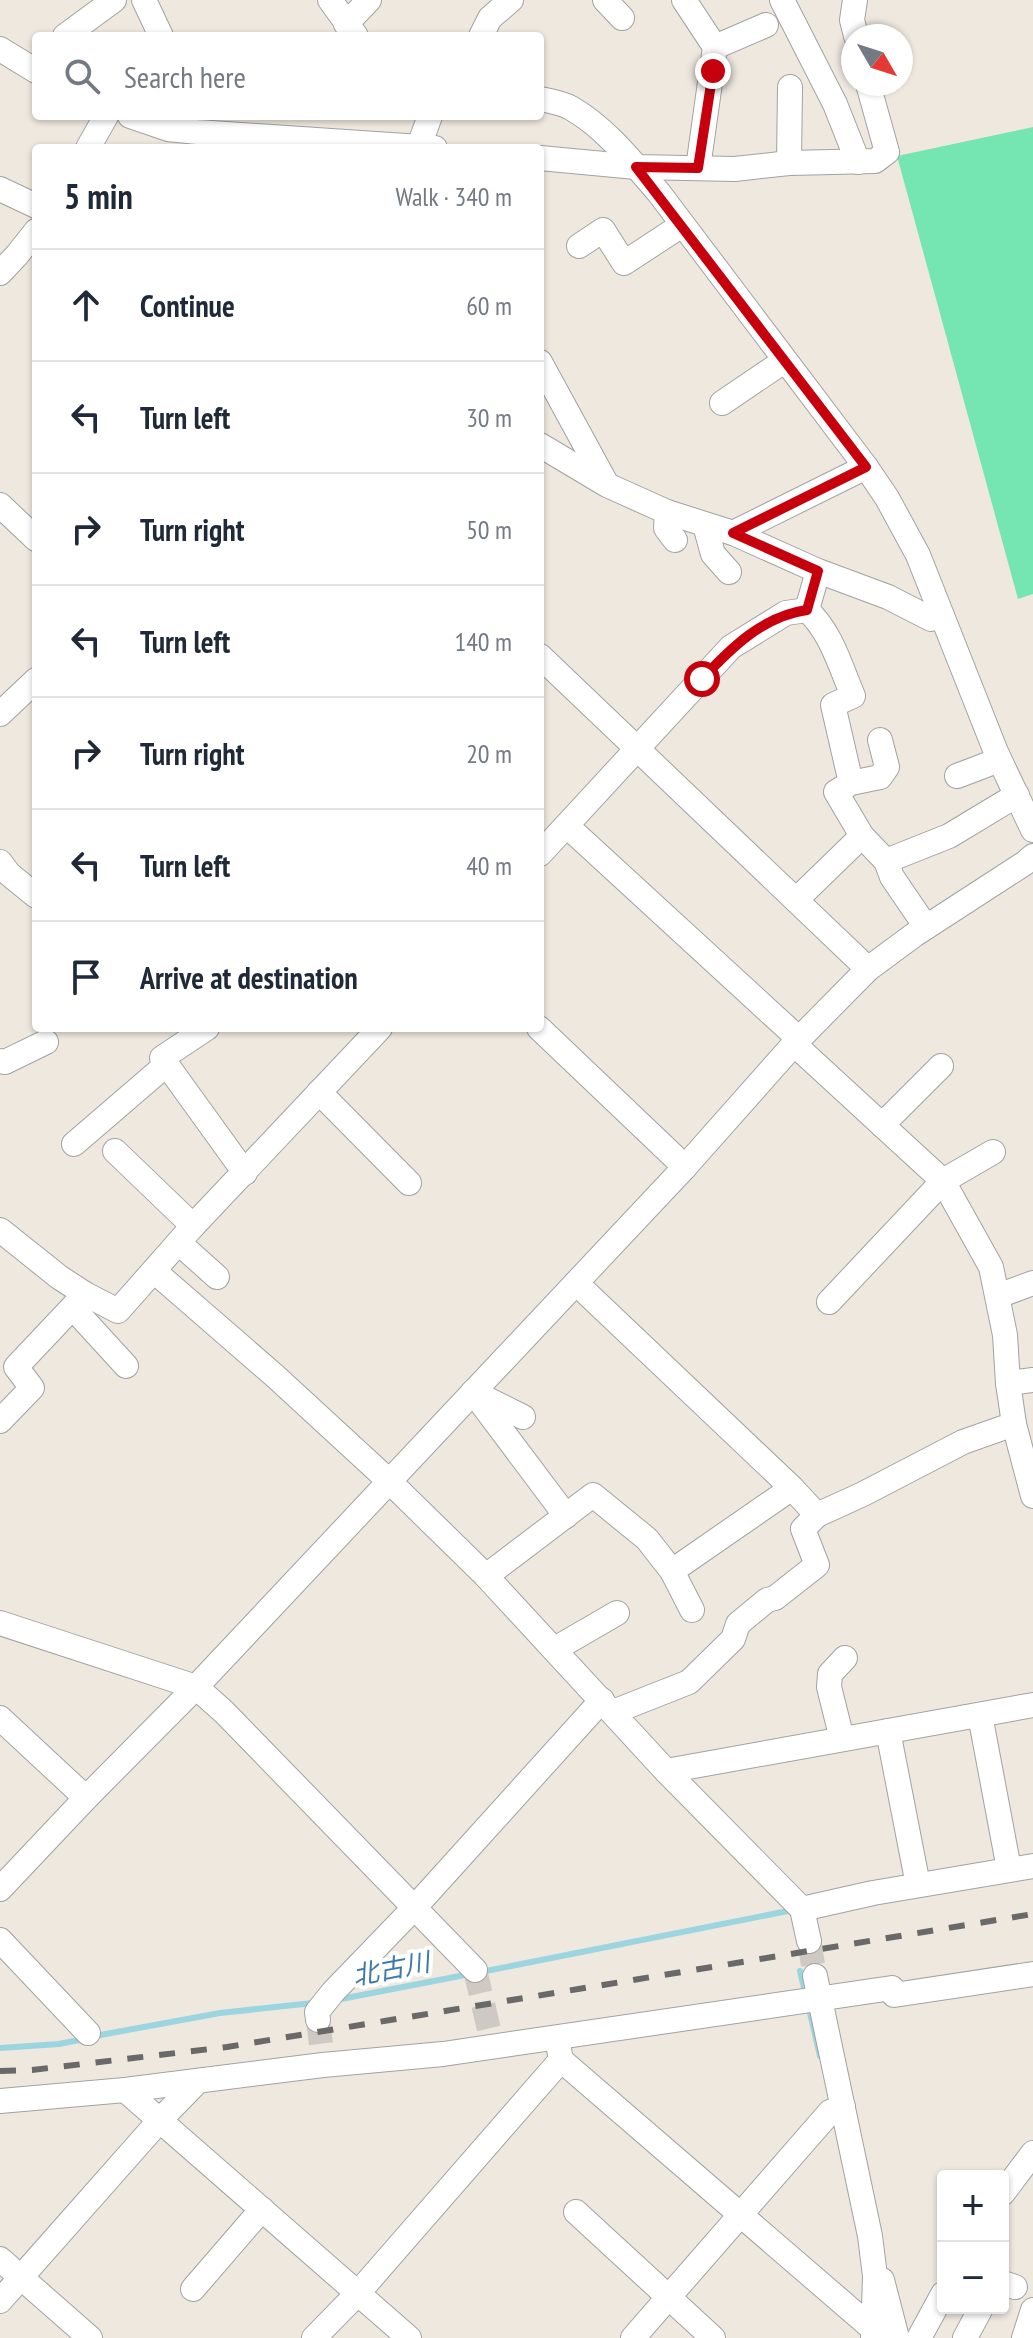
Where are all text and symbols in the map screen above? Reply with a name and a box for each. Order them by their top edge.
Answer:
north arrow [841,24,913,96]
search box [32,32,544,120]
route end [695,53,731,89]
icon: search [60,54,104,98]
text: Search here [124,57,246,96]
text: 5 min [64,174,133,218]
text: Walk · 340 m [395,180,512,213]
icon: ahead [64,283,108,327]
text: Continue [140,286,235,325]
text: 60 m [466,289,512,322]
icon: left [64,395,108,439]
text: Turn left [140,398,230,437]
text: 30 m [466,401,512,434]
icon: right [64,507,108,551]
text: Turn right [140,510,244,549]
text: 50 m [466,513,512,546]
icon: left [64,619,108,663]
text: Turn left [140,622,230,661]
text: 140 m [454,625,512,658]
route start [684,661,720,697]
icon: right [64,731,108,775]
text: Turn right [140,734,244,773]
text: 20 m [466,737,512,770]
icon: left [64,843,108,887]
text: Turn left [140,846,230,885]
text: 40 m [466,849,512,882]
icon: arrive [64,955,108,999]
text: Arrive at destination [140,958,358,997]
water label: 北古川 [349,1944,435,1992]
map controls [937,2170,1009,2314]
button: + [937,2170,1009,2242]
button: − [937,2242,1009,2314]

